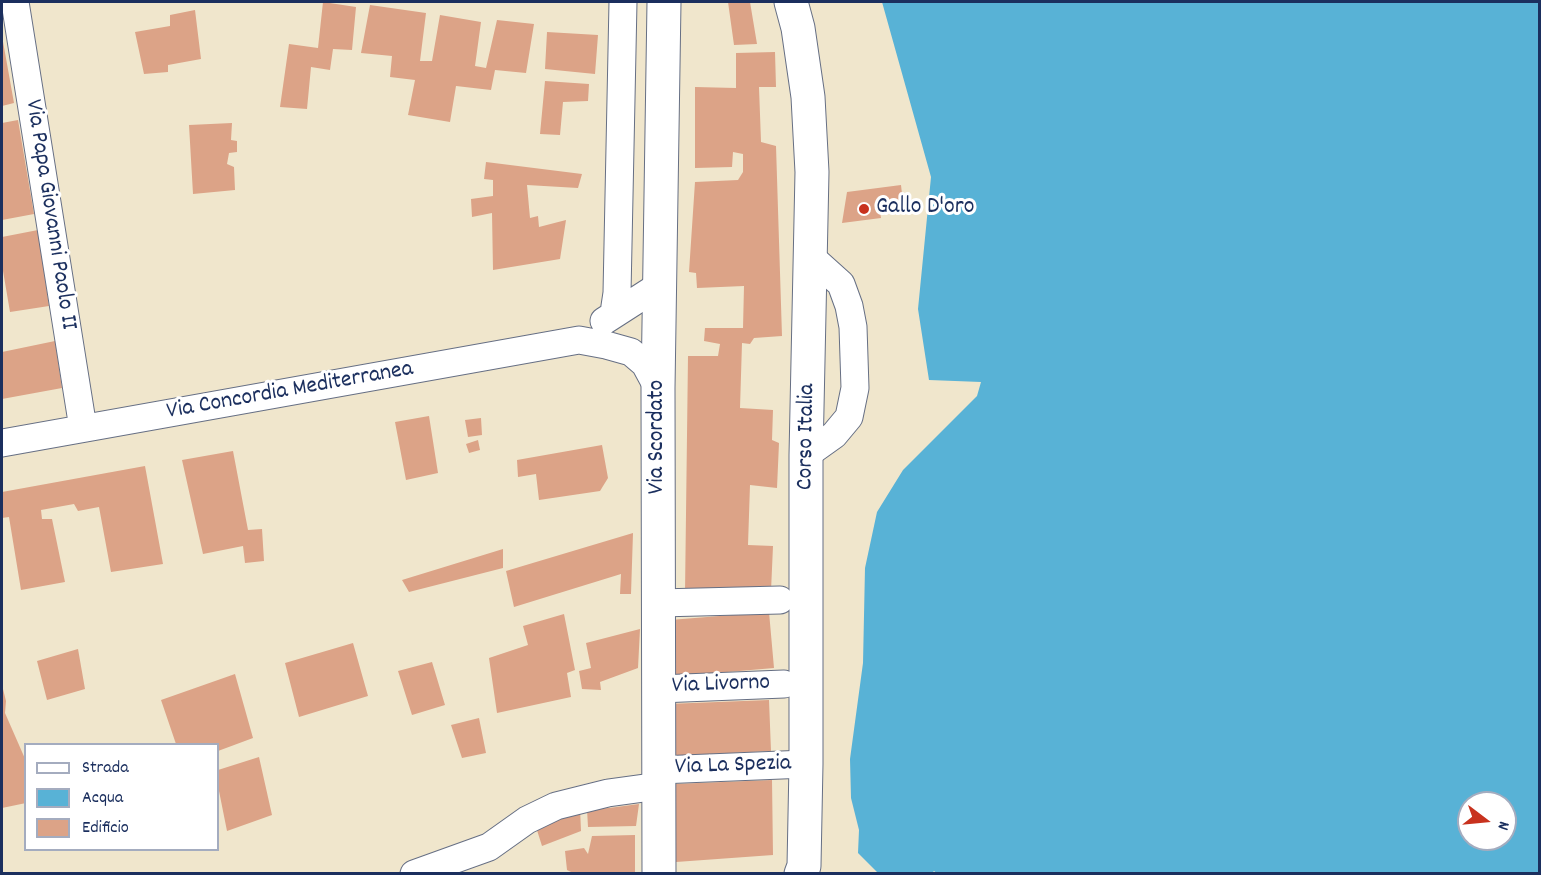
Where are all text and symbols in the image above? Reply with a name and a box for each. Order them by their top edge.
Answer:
street label: Via Papa Giovanni Paolo II [17,98,81,332]
place label: Gallo D'oro [876,195,974,223]
marker: Gallo D'oro [857,202,871,216]
street label: Via Concordia Mediterranea [165,356,415,428]
street label: Via Scordato [645,380,673,494]
street label: Corso Italia [793,383,823,491]
street label: Via Livorno [671,670,771,702]
legend [24,743,219,851]
street label: Via La Spezia [674,751,792,783]
text: Strada [82,756,129,781]
text: Acqua [82,786,123,811]
north arrow [1457,791,1517,851]
text: Edificio [82,816,129,841]
text: N [1491,819,1515,833]

